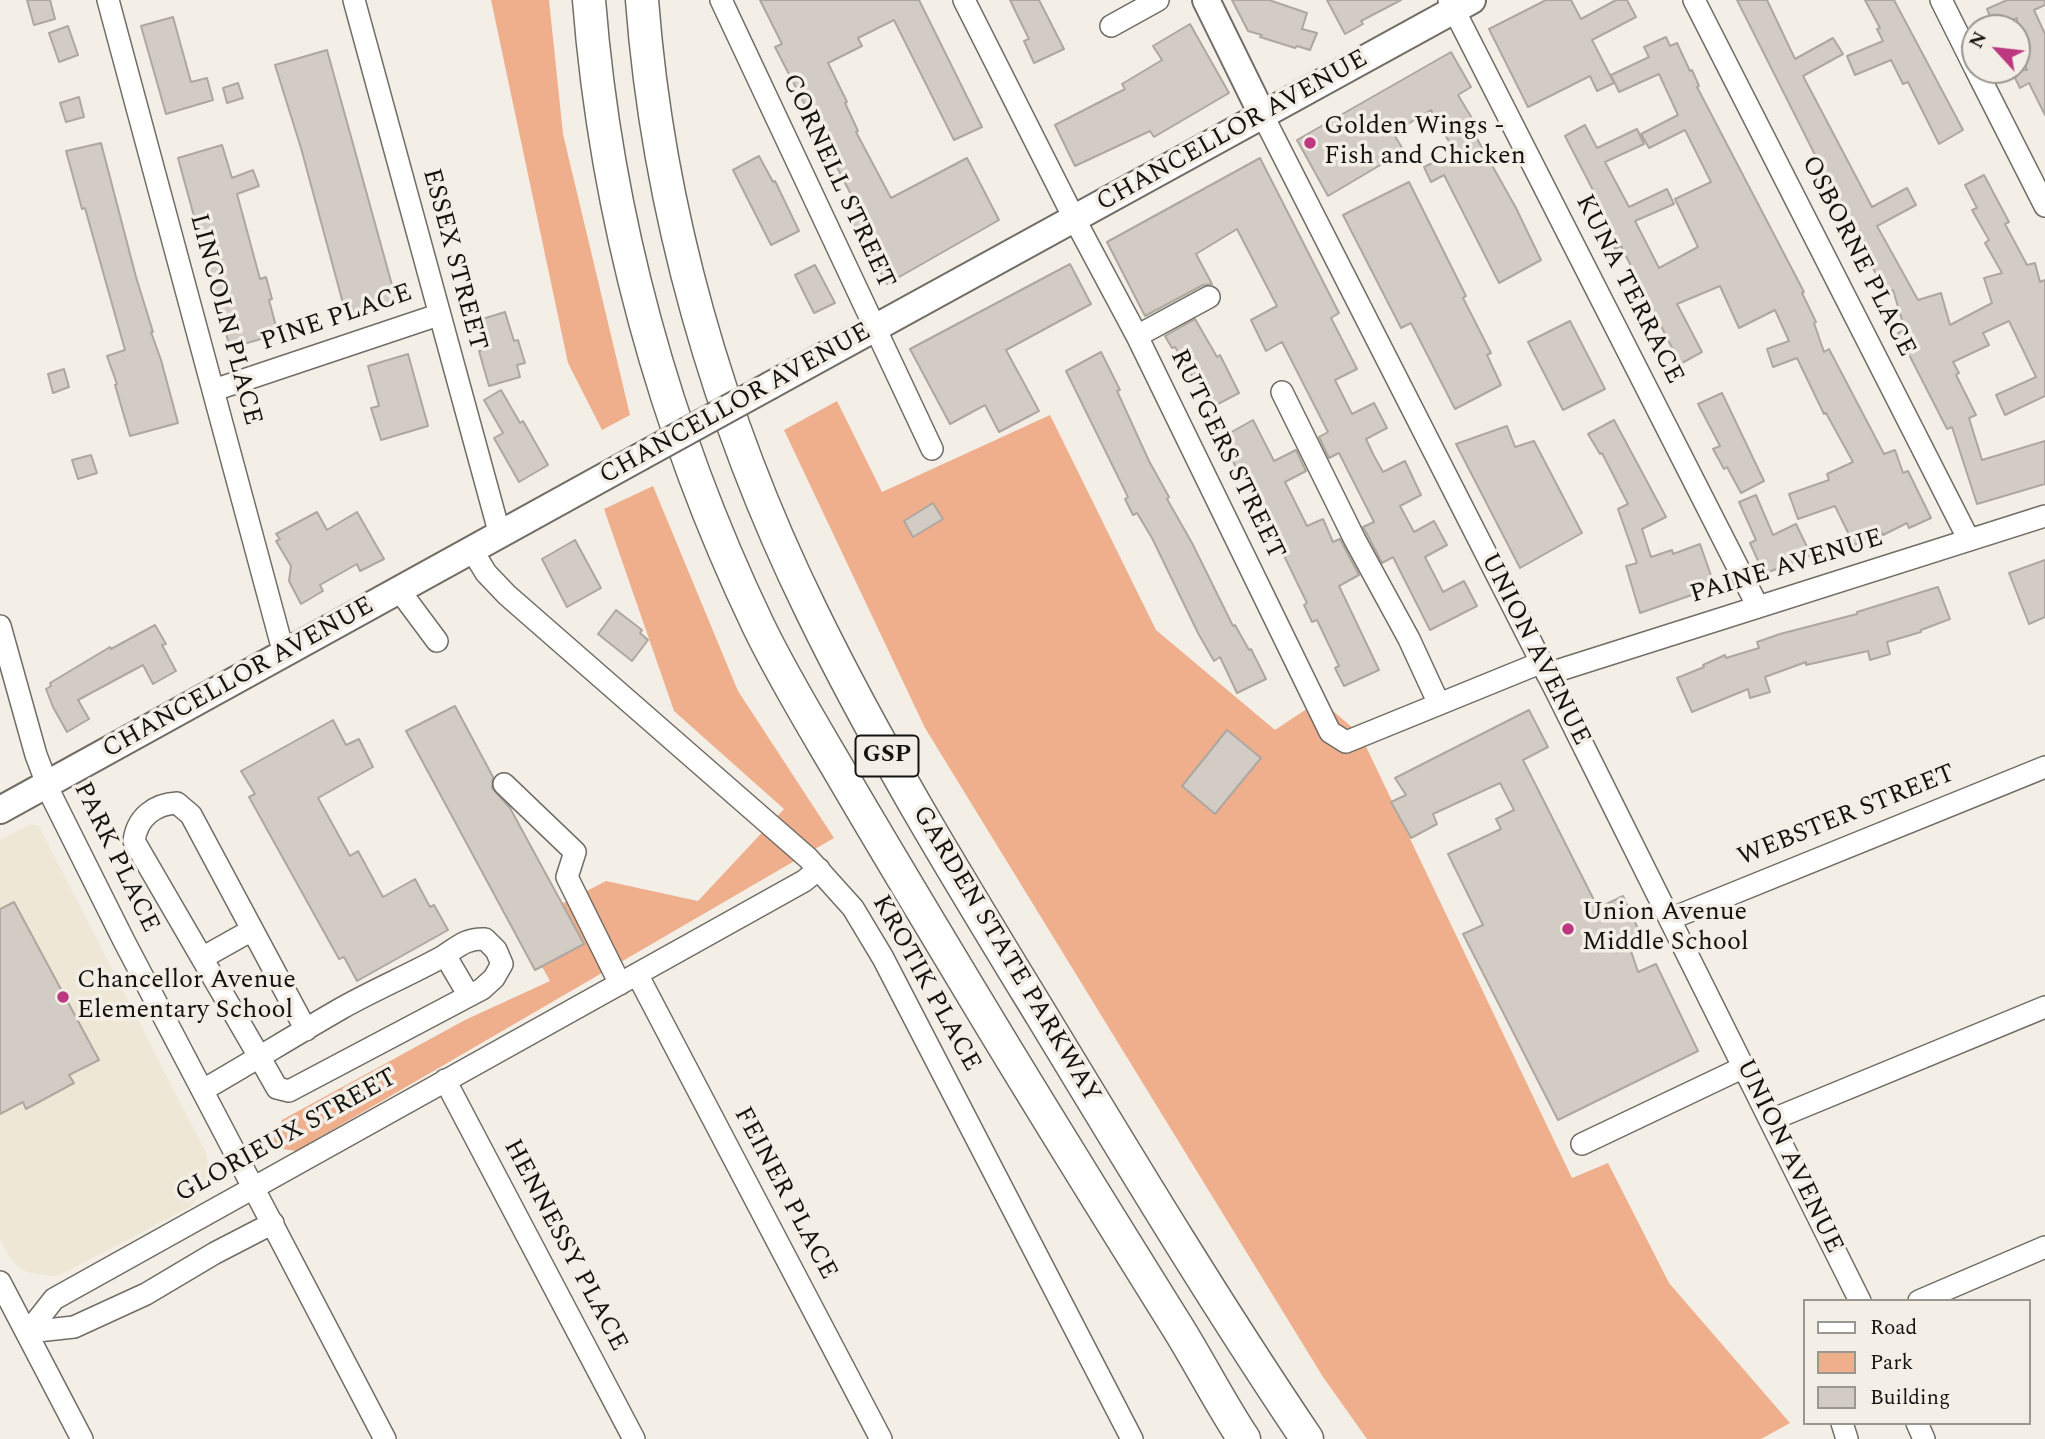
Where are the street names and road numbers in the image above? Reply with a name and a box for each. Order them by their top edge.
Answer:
street label: CHANCELLOR AVENUE [1092,44,1374,220]
street label: CORNELL STREET [774,70,900,294]
street label: OSBORNE PLACE [1793,151,1921,363]
street label: ESSEX STREET [414,166,492,354]
street label: KUNA TERRACE [1567,190,1689,390]
street label: LINCOLN PLACE [181,211,267,429]
street label: PINE PLACE [257,279,417,359]
street label: CHANCELLOR AVENUE [595,317,877,493]
street label: RUTGERS STREET [1162,345,1290,565]
street label: PAINE AVENUE [1687,524,1887,612]
street label: UNION AVENUE [1472,549,1596,751]
street label: CHANCELLOR AVENUE [98,591,380,767]
road number: GSP [856,736,918,776]
street label: WEBSTER STREET [1734,759,1960,875]
street label: PARK PLACE [65,778,165,938]
street label: GARDEN STATE PARKWAY [904,801,1106,1109]
street label: KROTIK PLACE [864,890,986,1078]
street label: UNION AVENUE [1728,1055,1848,1259]
street label: GLORIEUX STREET [171,1063,403,1211]
street label: FEINER PLACE [725,1102,843,1286]
street label: HENNESSY PLACE [495,1135,633,1357]

